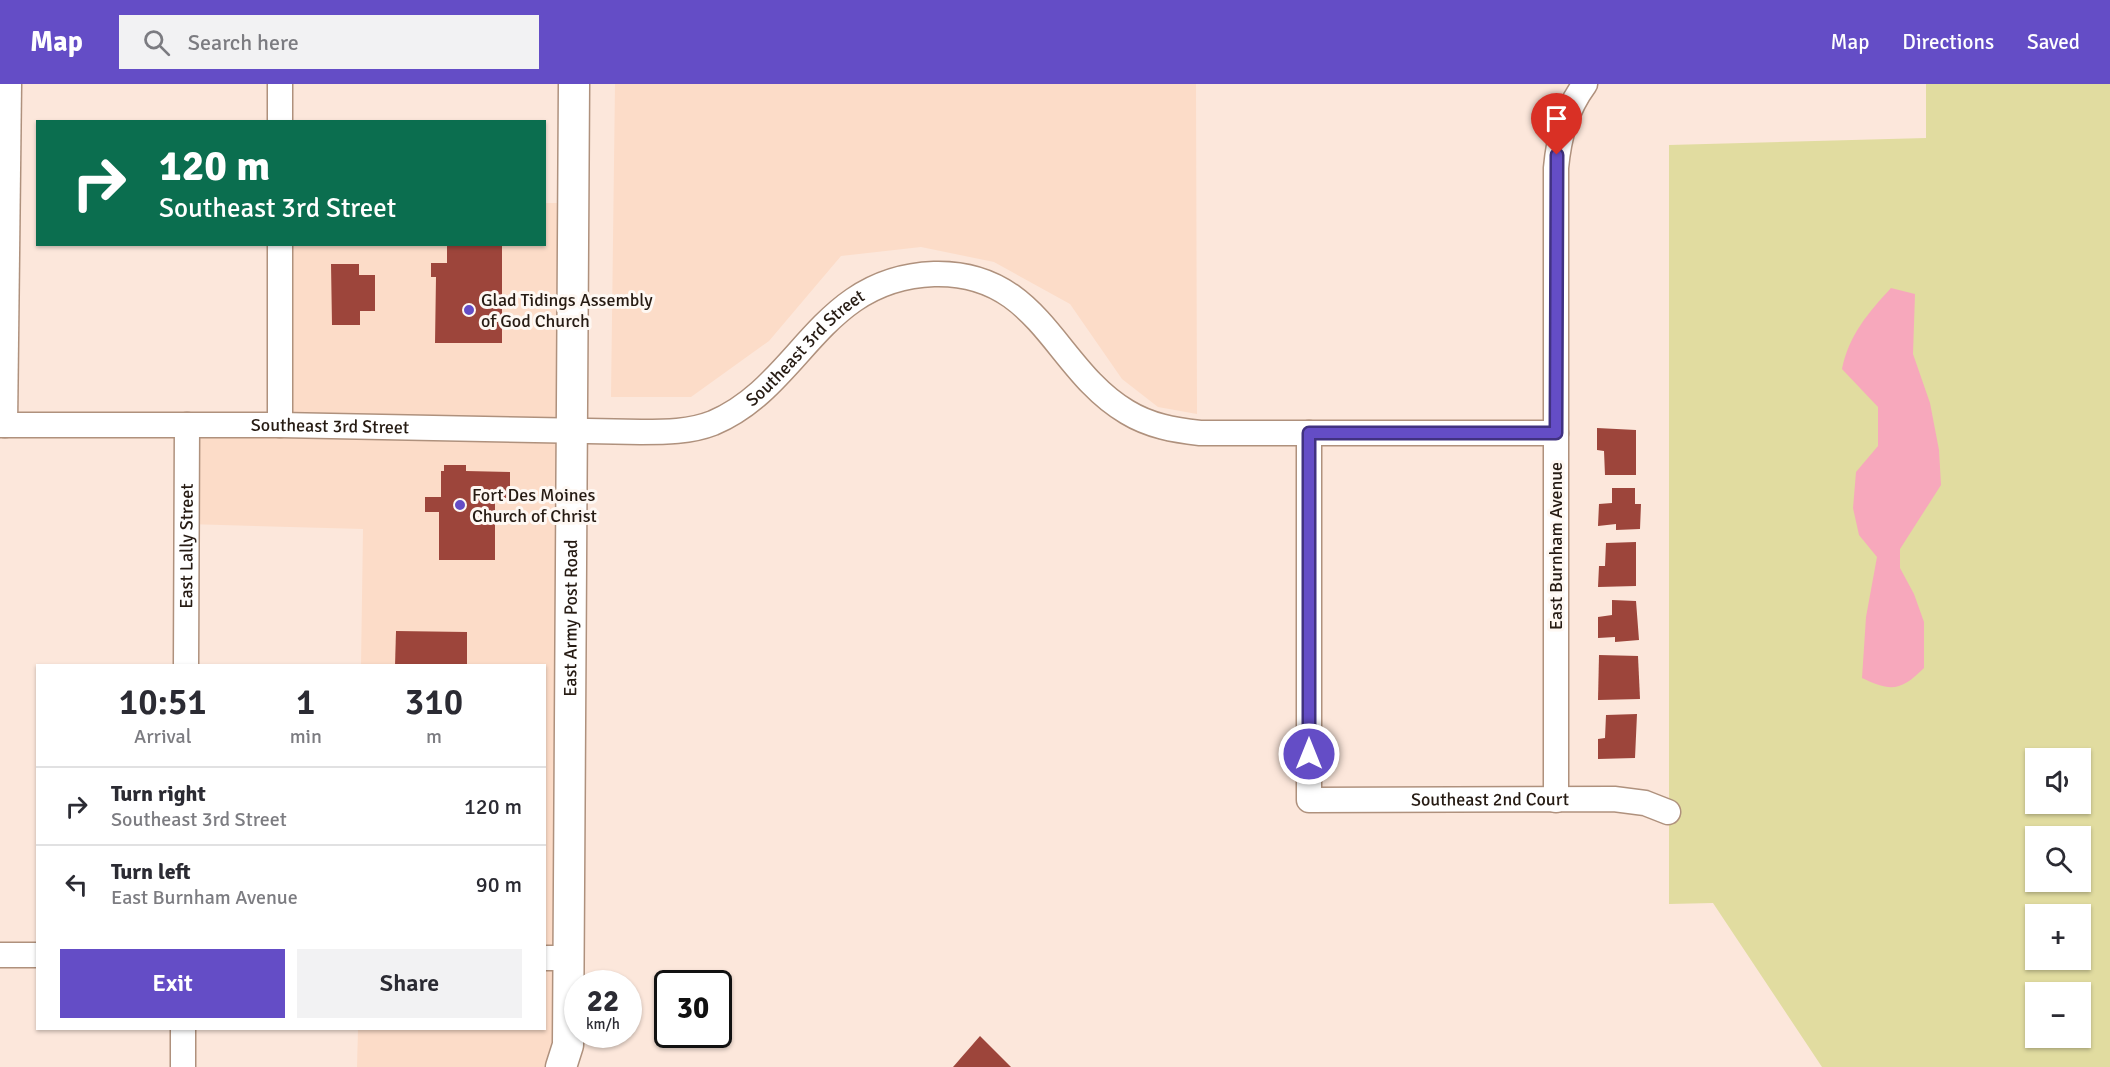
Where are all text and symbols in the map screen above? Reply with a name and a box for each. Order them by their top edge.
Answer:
search box [119,15,539,69]
text: Map [30,25,83,59]
icon: search [140,26,173,59]
text: Search here [188,29,299,56]
text: Map [1831,29,1869,55]
text: Directions [1902,29,1994,55]
text: Saved [2027,29,2080,55]
pin [1531,93,1582,155]
icon: arrive [1540,102,1573,135]
text: 120 m [159,141,270,192]
icon: right [60,144,138,222]
text: Southeast 3rd Street [159,192,396,225]
street label: Southeast 3rd Street [741,285,869,411]
place label: Glad Tidings Assembly of God Church [481,289,653,332]
marker: Glad Tidings Assembly of God Church [462,303,476,317]
street label: Southeast 3rd Street [251,414,409,439]
street label: East Burnham Avenue [1545,462,1567,630]
street label: East Lally Street [175,483,198,609]
place label: Fort Des Moines Church of Christ [472,484,597,527]
marker: Fort Des Moines Church of Christ [453,498,467,512]
street label: East Army Post Road [559,539,582,697]
text: 10:51 [119,680,207,725]
text: 1 [296,680,316,725]
text: 310 [405,680,463,725]
position arrow [1277,722,1341,786]
text: Arrival [134,724,192,749]
text: min [290,724,322,749]
text: m [426,724,442,749]
map controls [2025,748,2091,1048]
button: sound [2025,748,2091,814]
text: Turn right [111,780,206,807]
street label: Southeast 2nd Court [1411,788,1569,811]
icon: right [60,790,93,823]
text: 120 m [464,793,522,820]
text: Southeast 3rd Street [111,807,287,832]
button: search [2025,826,2091,892]
text: Turn left [111,858,191,885]
icon: left [60,868,93,901]
text: 90 m [476,871,522,898]
text: East Burnham Avenue [111,885,298,910]
button: + [2025,904,2091,970]
button: Exit [60,949,285,1018]
button: Share [297,949,522,1018]
speed limit sign: 30 [654,970,732,1048]
button: − [2025,982,2091,1048]
text: 22 [587,983,619,1020]
text: km/h [586,1015,620,1033]

